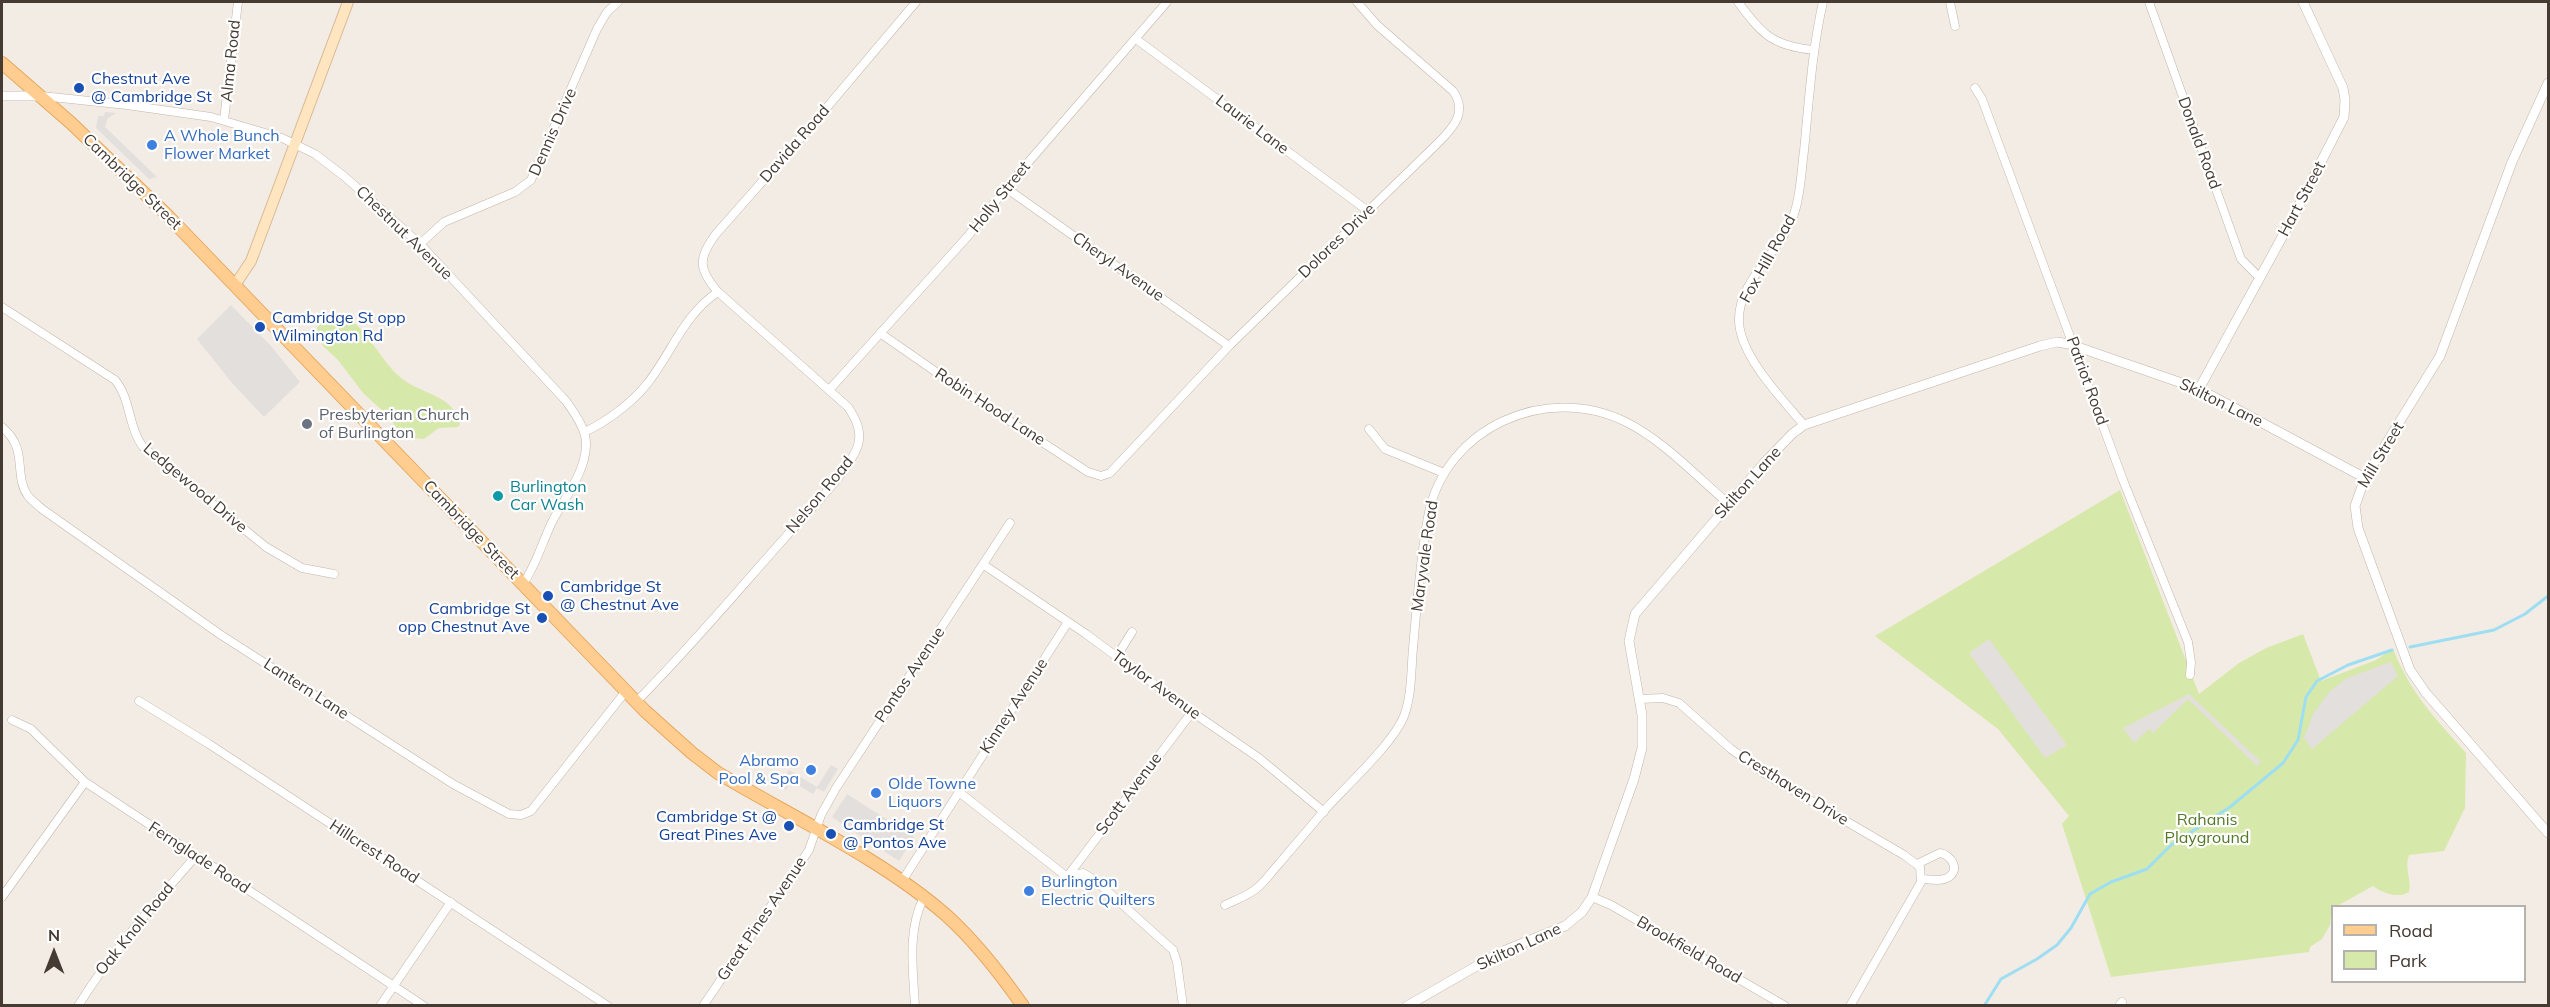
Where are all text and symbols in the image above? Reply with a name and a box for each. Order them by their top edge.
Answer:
street label: Alma Road [217,19,245,103]
place label: Chestnut Ave @ Cambridge St [91,69,212,107]
marker: Chestnut Ave @ Cambridge St [72,81,86,95]
street label: Dennis Drive [525,85,581,179]
street label: Laurie Lane [1212,91,1292,159]
street label: Donald Road [2173,94,2225,192]
street label: Davida Road [756,101,834,187]
place label: A Whole Bunch Flower Market [164,126,280,164]
street label: Cambridge Street [79,130,185,234]
marker: A Whole Bunch Flower Market [145,138,159,152]
street label: Holly Street [966,158,1034,236]
street label: Hart Street [2274,158,2330,240]
street label: Chestnut Avenue [352,182,456,284]
street label: Dolores Drive [1295,200,1379,282]
street label: Fox Hill Road [1736,212,1800,306]
street label: Cheryl Avenue [1068,228,1168,306]
place label: Cambridge St opp Wilmington Rd [272,308,406,346]
marker: Cambridge St opp Wilmington Rd [253,320,267,334]
street label: Patriot Road [2062,334,2112,428]
street label: Robin Hood Lane [931,364,1049,450]
street label: Skilton Lane [2176,375,2266,431]
place label: Presbyterian Church of Burlington [319,405,469,443]
marker: Presbyterian Church of Burlington [300,417,314,431]
street label: Mill Street [2354,419,2408,491]
street label: Ledgewood Drive [139,439,251,537]
street label: Skilton Lane [1711,443,1785,523]
street label: Nelson Road [782,453,858,537]
street label: Cambridge Street [419,477,523,583]
place label: Burlington Car Wash [510,477,587,515]
marker: Burlington Car Wash [491,489,505,503]
street label: Maryvale Road [1408,499,1442,613]
place label: Cambridge St @ Chestnut Ave [560,577,679,615]
marker: Cambridge St @ Chestnut Ave [541,589,555,603]
place label: Cambridge St opp Chestnut Ave [398,599,530,637]
marker: Cambridge St opp Chestnut Ave [535,611,549,625]
street label: Pontos Avenue [871,624,949,726]
street label: Taylor Avenue [1108,646,1204,724]
street label: Lantern Lane [260,654,352,724]
street label: Kinney Avenue [976,655,1052,757]
street label: Cresthaven Drive [1734,746,1852,830]
street label: Scott Avenue [1092,749,1166,839]
place label: Abramo Pool & Spa [719,751,799,789]
marker: Abramo Pool & Spa [804,763,818,777]
place label: Olde Towne Liquors [888,774,976,812]
marker: Olde Towne Liquors [869,786,883,800]
place label: Cambridge St @ Great Pines Ave [656,807,777,845]
park label: Rahanis Playground [2165,810,2249,848]
place label: Cambridge St @ Pontos Ave [843,815,946,853]
street label: Hillcrest Road [326,816,422,888]
street label: Fernglade Road [145,818,253,898]
marker: Cambridge St @ Great Pines Ave [782,819,796,833]
marker: Cambridge St @ Pontos Ave [824,827,838,841]
street label: Great Pines Avenue [713,853,811,985]
place label: Burlington Electric Quilters [1041,872,1155,910]
street label: Oak Knoll Road [92,879,178,979]
marker: Burlington Electric Quilters [1022,884,1036,898]
legend [2331,905,2526,983]
street label: Brookfield Road [1633,912,1745,988]
street label: Skilton Lane [1474,919,1564,975]
text: Road [2389,919,2433,942]
north arrow [24,923,84,983]
text: N [48,925,60,945]
text: Park [2389,949,2427,972]

